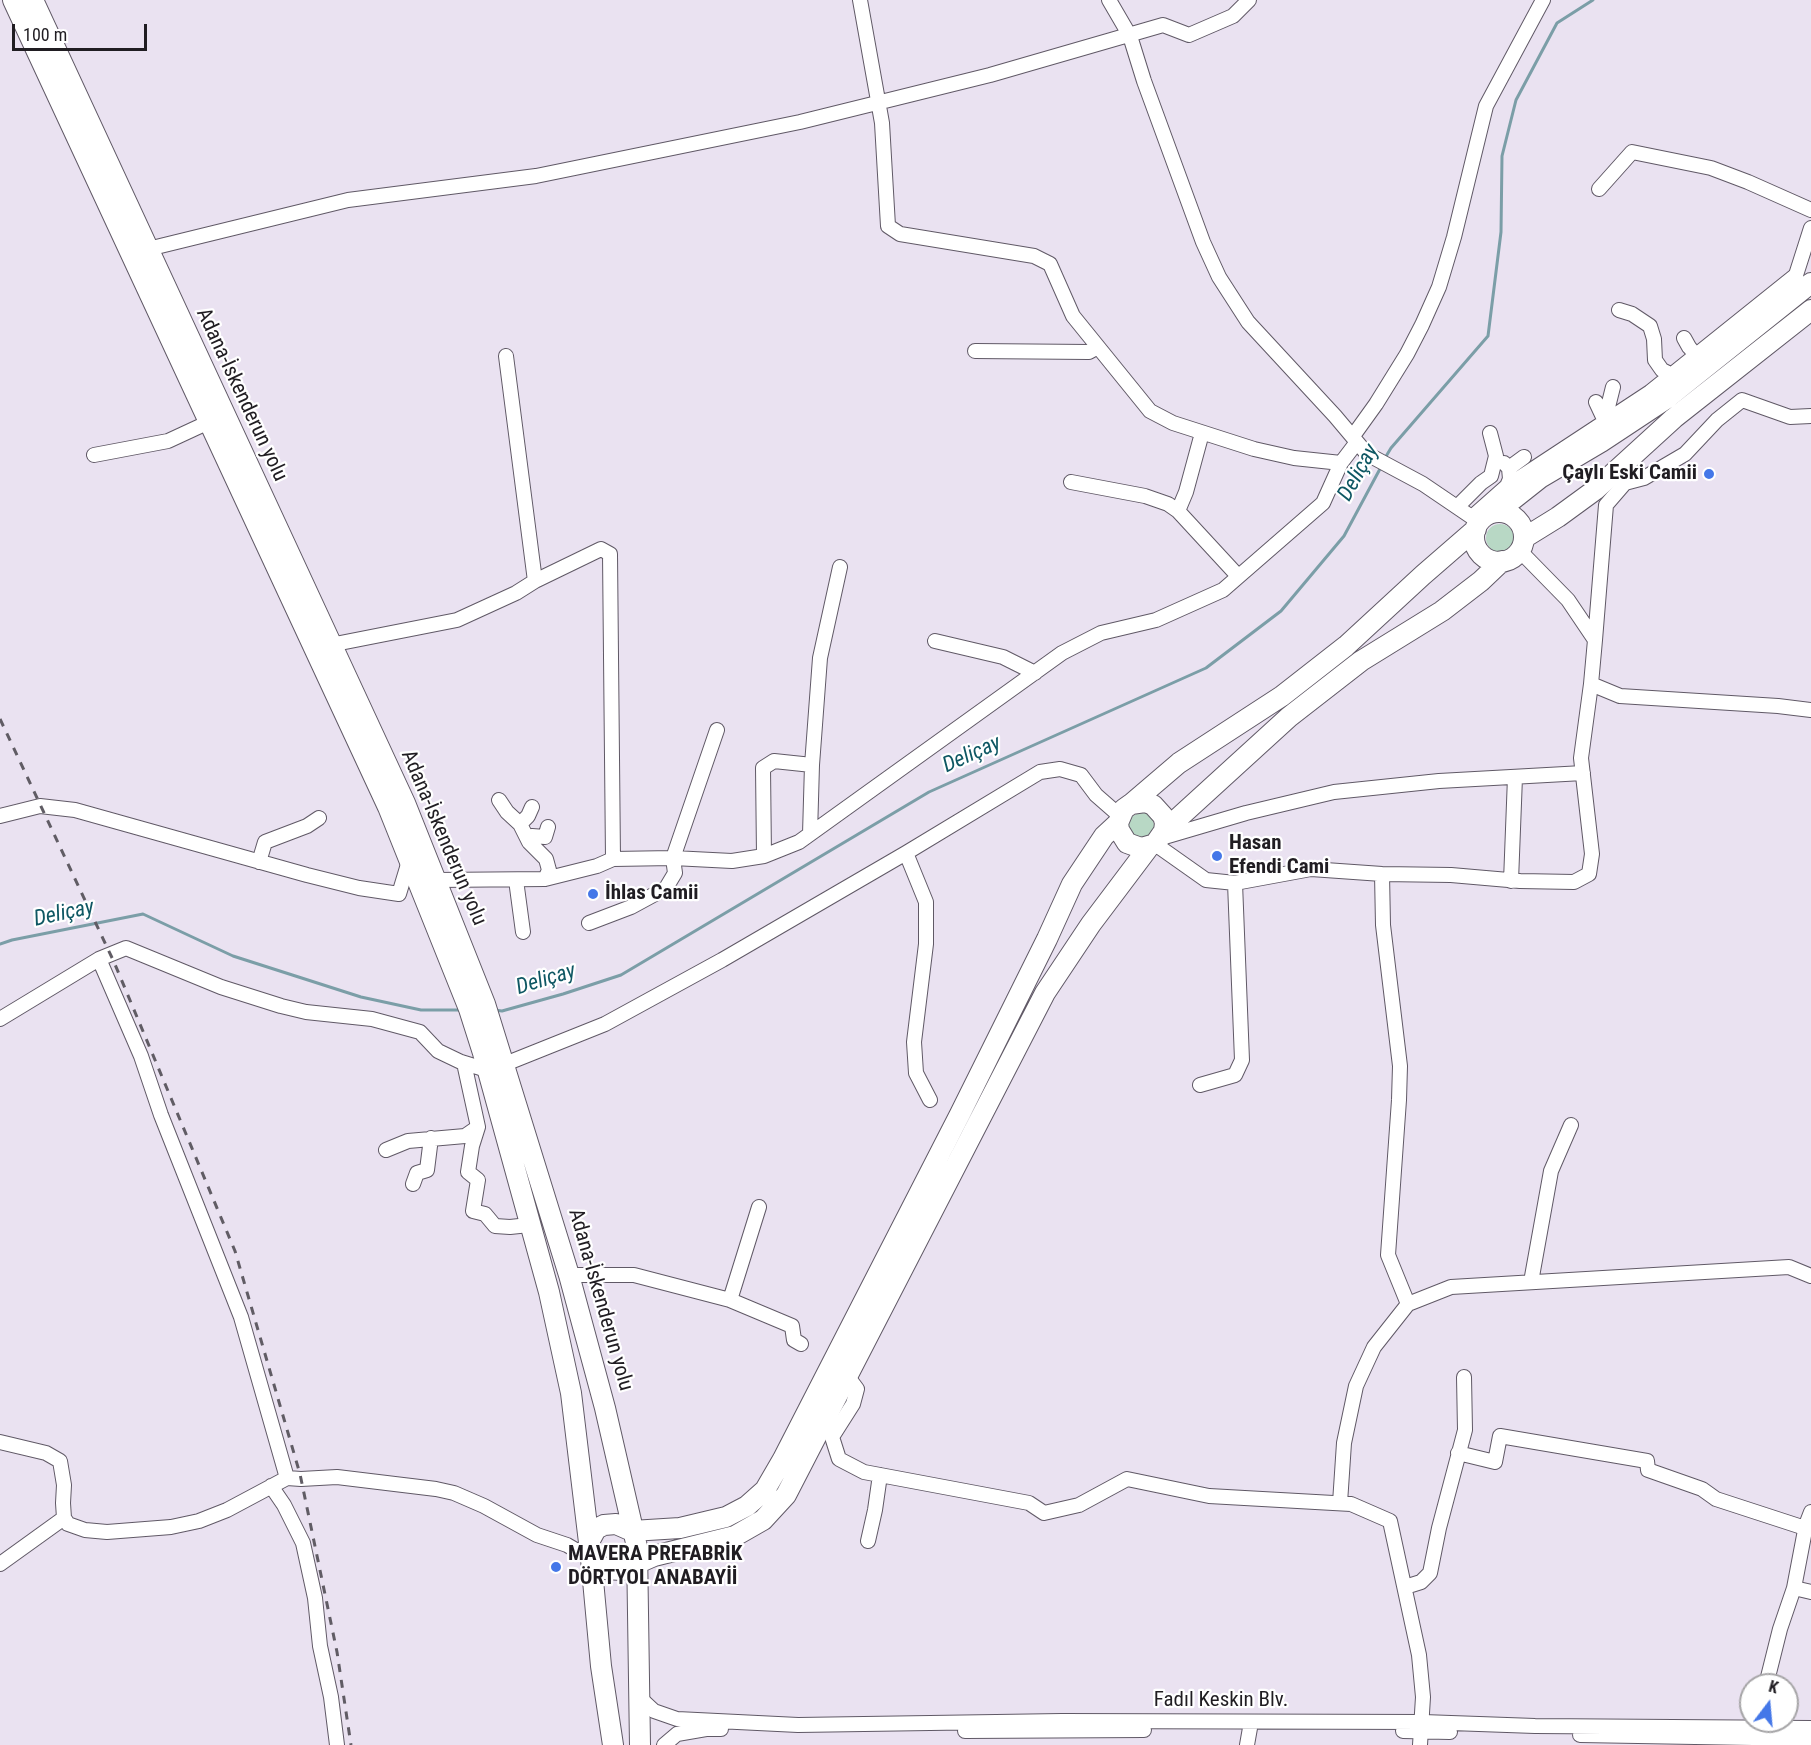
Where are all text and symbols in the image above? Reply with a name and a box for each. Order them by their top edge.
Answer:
scale bar [15,12,150,50]
text: 100 m [23,24,67,45]
street label: Adana-İskenderun yolu [190,304,292,486]
water label: Deliçay [1333,440,1385,506]
place label: Çaylı Eski Camii [1562,461,1697,487]
marker: Çaylı Eski Camii [1702,467,1716,481]
water label: Deliçay [939,731,1005,779]
street label: Adana-İskenderun yolu [395,747,491,929]
place label: Hasan Efendi Cami [1229,831,1329,881]
marker: Hasan Efendi Cami [1210,849,1224,863]
place label: İhlas Camii [605,881,699,907]
marker: İhlas Camii [586,887,600,901]
water label: Deliçay [32,895,96,933]
water label: Deliçay [513,958,579,1002]
street label: Adana-İskenderun yolu [562,1206,638,1394]
place label: MAVERA PREFABRİK DÖRTYOL ANABAYİİ [568,1542,742,1592]
marker: MAVERA PREFABRİK DÖRTYOL ANABAYİİ [549,1560,563,1574]
north arrow [1739,1673,1799,1733]
text: K [1767,1677,1780,1697]
street label: Fadıl Keskin Blv. [1154,1688,1288,1714]

